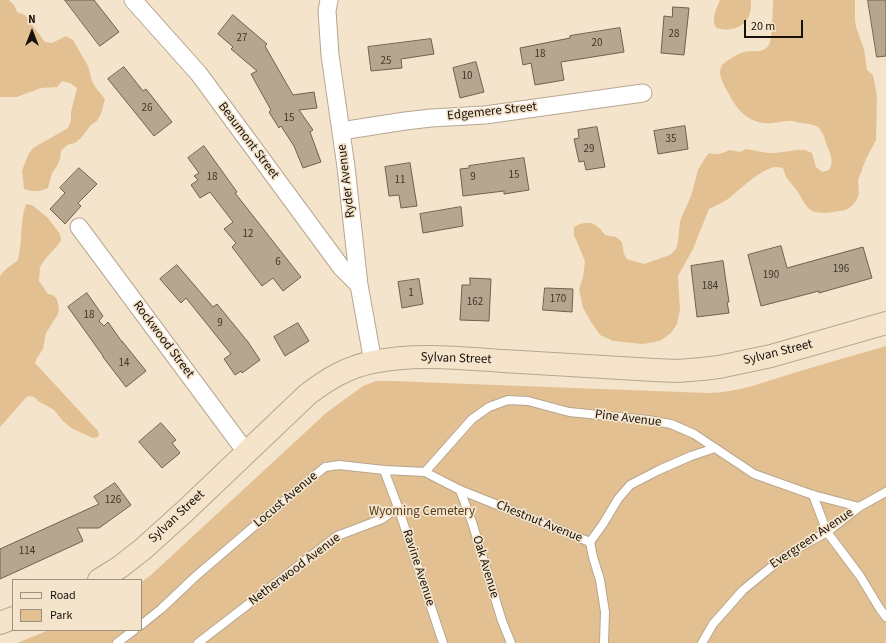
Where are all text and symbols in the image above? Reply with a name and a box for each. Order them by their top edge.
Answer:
north arrow [12,12,52,52]
text: N [28,12,36,27]
scale bar [746,12,805,38]
text: 20 m [751,18,775,35]
house number: 28 [669,28,679,42]
house number: 27 [237,32,247,46]
house number: 20 [592,37,602,51]
house number: 18 [535,48,545,62]
house number: 25 [381,55,391,69]
house number: 10 [462,70,472,84]
street label: Beaumont Street [214,100,282,182]
street label: Edgemere Street [446,100,538,124]
house number: 26 [142,102,152,116]
house number: 15 [284,112,294,126]
house number: 35 [666,133,676,147]
street label: Ryder Avenue [335,143,359,219]
house number: 29 [584,143,594,157]
house number: 15 [509,169,519,183]
house number: 18 [207,171,217,185]
house number: 9 [470,171,476,185]
house number: 11 [395,174,405,188]
house number: 12 [243,228,253,242]
house number: 6 [275,256,281,270]
house number: 196 [833,263,849,277]
house number: 190 [763,269,779,283]
house number: 184 [702,280,718,294]
house number: 1 [408,287,414,301]
house number: 170 [550,293,566,307]
house number: 162 [467,296,483,310]
street label: Rockwood Street [129,298,197,382]
house number: 18 [84,309,94,323]
house number: 9 [217,317,223,331]
street label: Sylvan Street [742,337,814,369]
street label: Sylvan Street [420,350,492,368]
house number: 14 [119,357,129,371]
street label: Pine Avenue [594,407,662,431]
street label: Locust Avenue [251,469,321,531]
street label: Sylvan Street [146,487,208,547]
house number: 126 [105,494,121,508]
street label: Chestnut Avenue [494,498,584,546]
park label: Wyoming Cemetery [369,504,475,520]
street label: Evergreen Avenue [767,505,857,573]
street label: Ravine Avenue [398,528,438,608]
street label: Netherwood Avenue [246,530,344,610]
street label: Oak Avenue [468,534,502,600]
house number: 114 [19,545,35,559]
legend [12,579,142,631]
text: Road [50,587,76,604]
text: Park [50,607,72,624]

